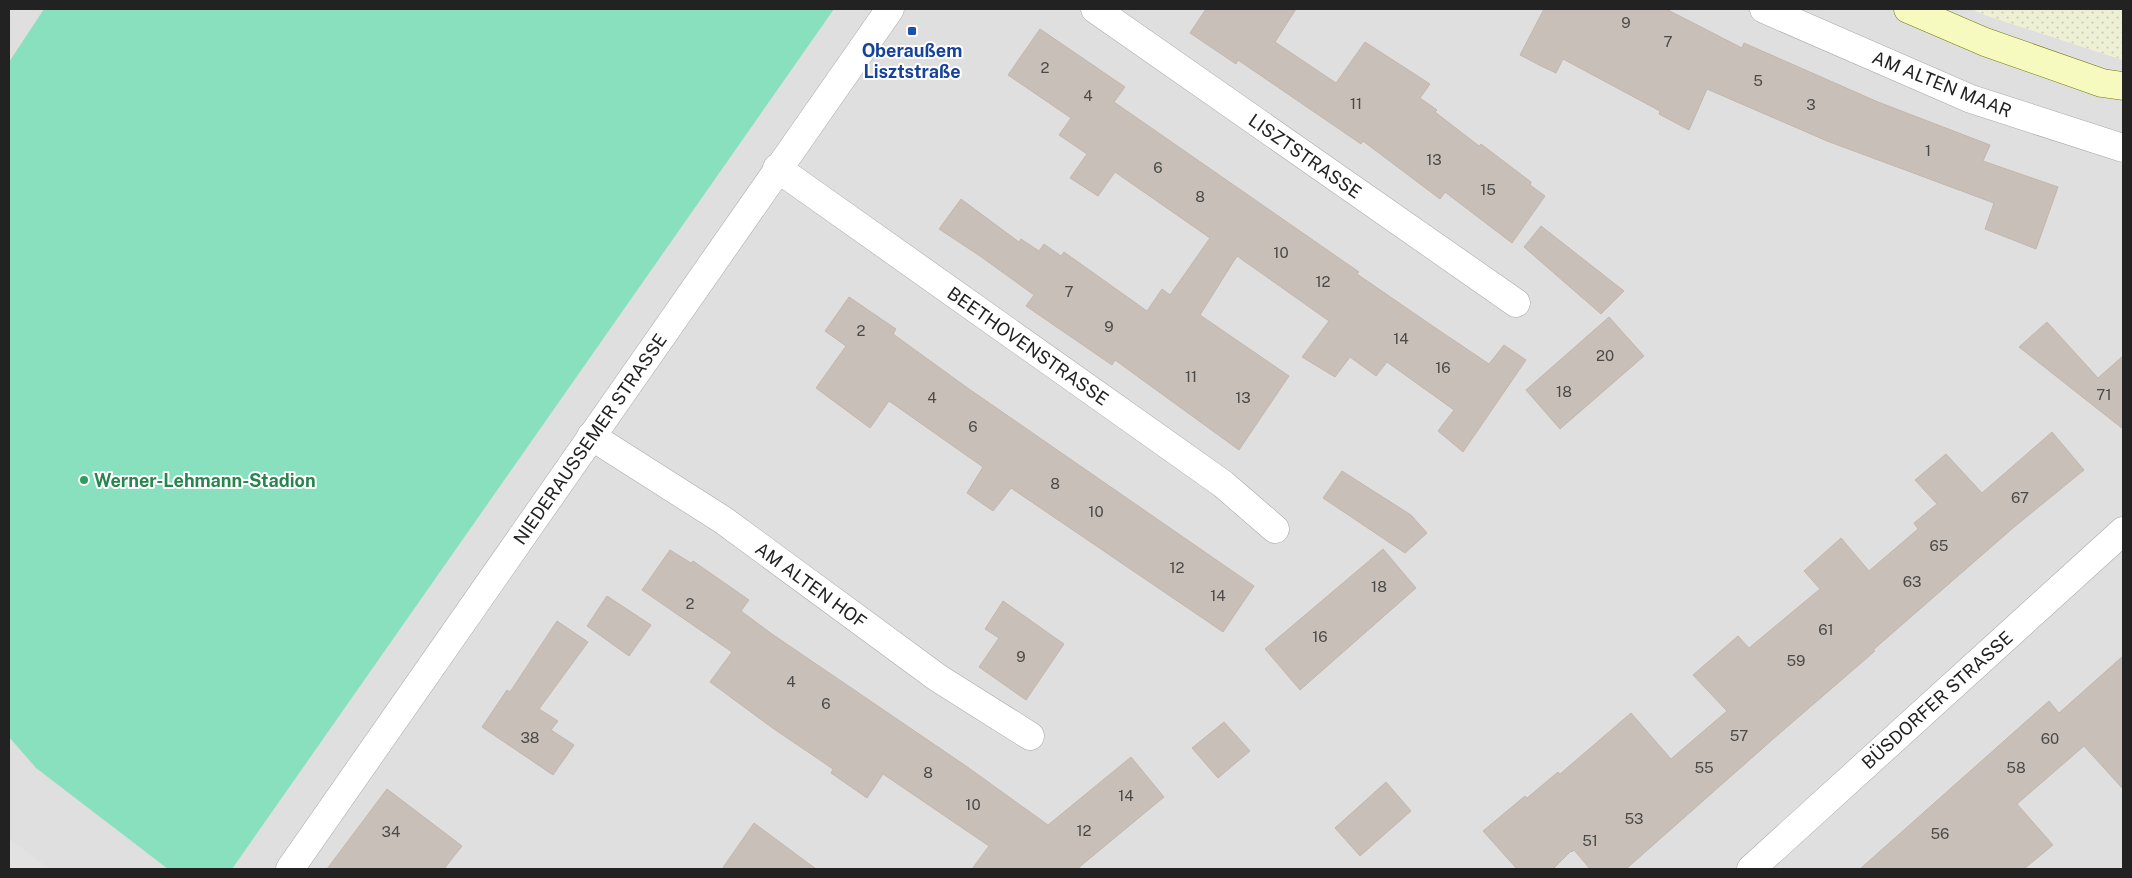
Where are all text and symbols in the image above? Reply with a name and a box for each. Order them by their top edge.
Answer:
house number: 9 [1621,14,1631,31]
marker: Oberaußem Lisztstraße [906,25,918,37]
house number: 7 [1663,33,1673,50]
place label: Oberaußem Lisztstraße [862,40,962,82]
street label: AM ALTEN MAAR [1869,46,2015,122]
house number: 2 [1041,59,1050,76]
house number: 5 [1753,72,1763,89]
house number: 4 [1083,87,1093,104]
house number: 11 [1350,95,1362,112]
house number: 3 [1806,96,1816,113]
street label: LISZTSTRASSE [1245,109,1365,203]
house number: 1 [1925,142,1931,159]
house number: 13 [1426,151,1442,168]
house number: 6 [1153,159,1163,176]
house number: 15 [1480,181,1496,198]
house number: 8 [1195,188,1205,205]
house number: 10 [1273,244,1289,261]
house number: 12 [1315,273,1331,290]
street label: BEETHOVENSTRASSE [943,282,1113,410]
house number: 7 [1064,283,1074,300]
house number: 9 [1104,318,1114,335]
house number: 2 [857,322,866,339]
street label: NIEDERAUSSEMER STRASSE [509,330,671,548]
house number: 14 [1393,330,1409,347]
house number: 20 [1596,347,1614,364]
house number: 16 [1435,359,1451,376]
house number: 11 [1185,368,1197,385]
house number: 18 [1556,383,1572,400]
house number: 71 [2096,386,2112,403]
house number: 4 [927,389,937,406]
house number: 13 [1235,389,1251,406]
house number: 6 [968,418,978,435]
place label: Werner-Lehmann-Stadion [94,470,316,491]
marker: Werner-Lehmann-Stadion [78,474,90,486]
house number: 8 [1050,475,1060,492]
house number: 67 [2011,489,2029,506]
house number: 10 [1088,503,1104,520]
house number: 65 [1930,537,1948,554]
street label: AM ALTEN HOF [751,538,871,632]
house number: 12 [1169,559,1185,576]
house number: 63 [1903,573,1921,590]
house number: 18 [1371,578,1387,595]
house number: 14 [1210,587,1226,604]
house number: 2 [686,595,695,612]
house number: 61 [1818,621,1834,638]
street label: BÜSDORFER STRASSE [1857,626,2017,773]
house number: 16 [1312,628,1328,645]
house number: 9 [1016,648,1026,665]
house number: 59 [1787,652,1805,669]
house number: 4 [786,673,796,690]
house number: 6 [821,695,831,712]
house number: 57 [1730,727,1748,744]
house number: 38 [520,729,540,746]
house number: 60 [2041,730,2059,747]
house number: 55 [1694,759,1714,776]
house number: 58 [2006,759,2026,776]
house number: 8 [923,764,933,781]
house number: 14 [1118,787,1134,804]
house number: 10 [965,796,981,813]
house number: 53 [1624,810,1644,827]
house number: 12 [1076,822,1092,839]
house number: 34 [382,823,400,840]
house number: 56 [1931,825,1949,842]
house number: 51 [1582,832,1598,849]

